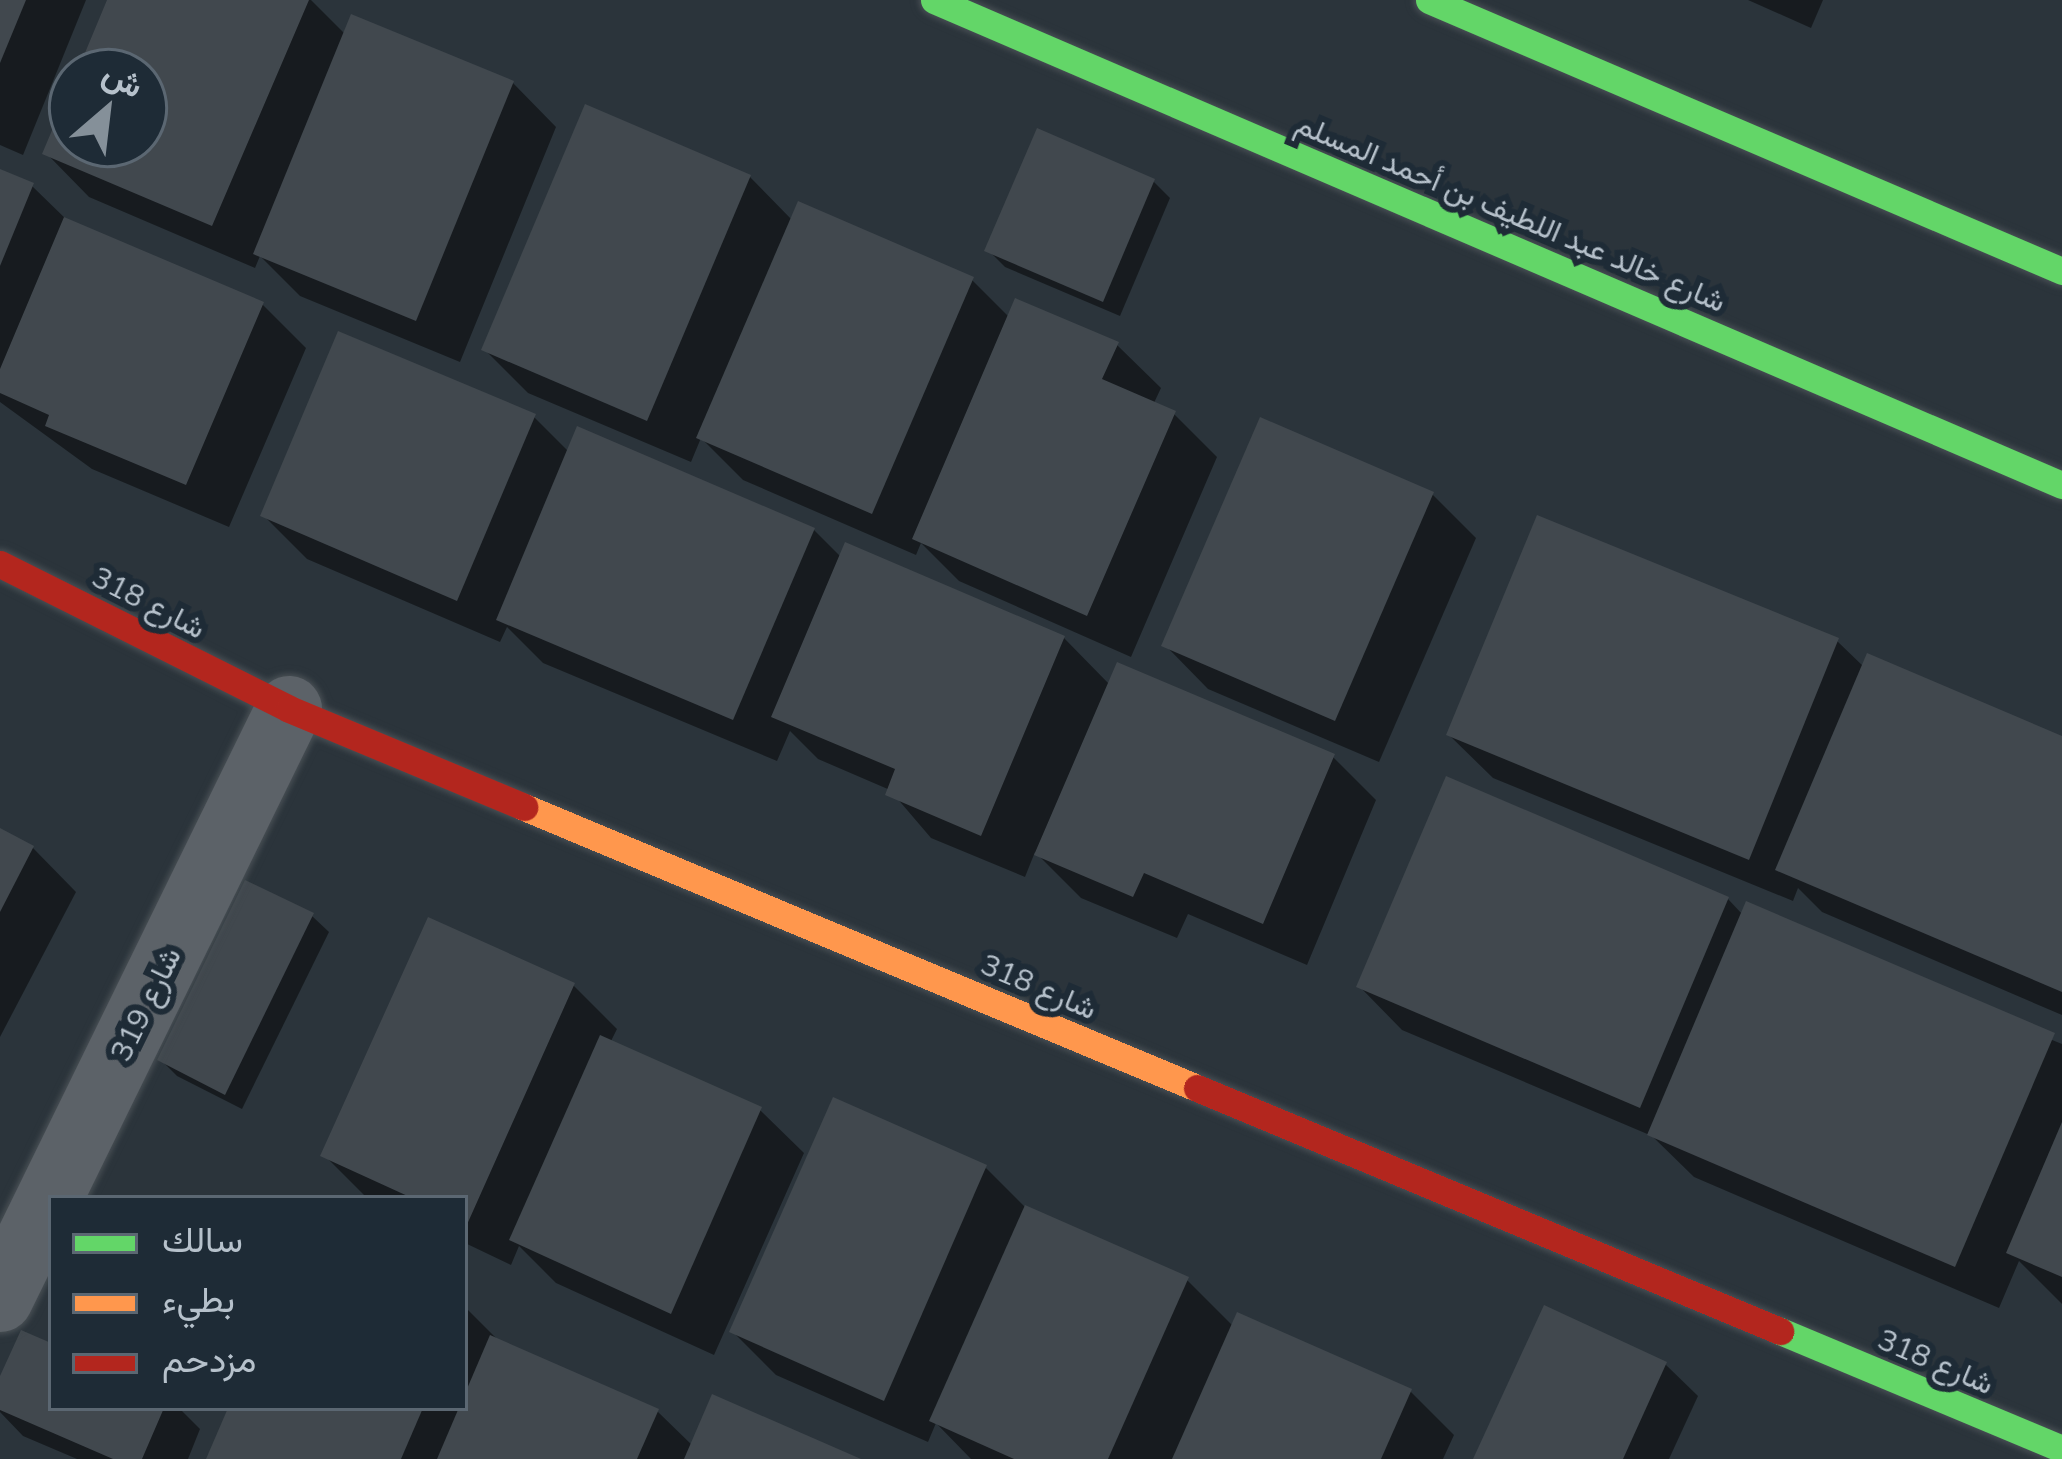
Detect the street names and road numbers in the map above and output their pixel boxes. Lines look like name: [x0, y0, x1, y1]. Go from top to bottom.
street label: شارع خالد عبد اللطيف بن أحمد المسلم: [1291, 105, 1731, 319]
street label: شارع 318: [86, 558, 212, 646]
street label: شارع 319: [102, 941, 188, 1067]
street label: شارع 318: [976, 946, 1102, 1026]
street label: شارع 318: [1873, 1321, 1999, 1401]

